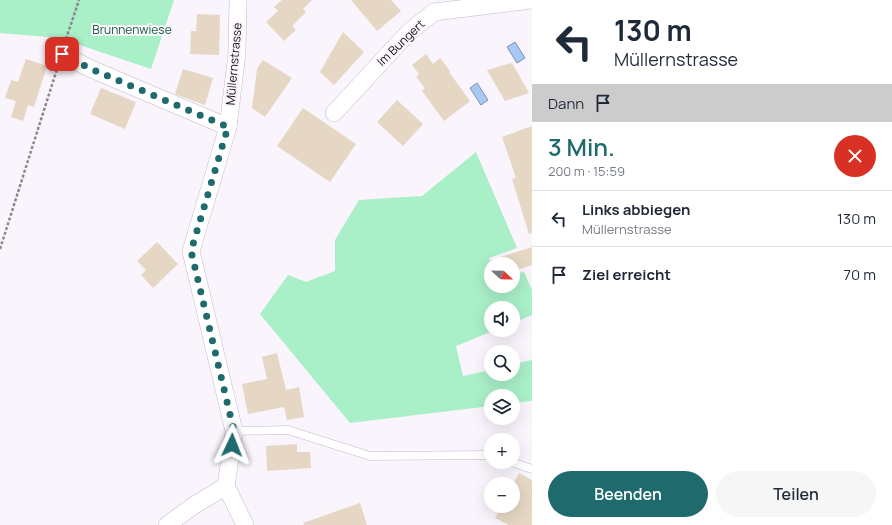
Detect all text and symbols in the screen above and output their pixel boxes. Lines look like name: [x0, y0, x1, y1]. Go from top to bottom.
text: 130 m: [614, 11, 692, 49]
street label: Im Bungert: [373, 15, 428, 70]
icon: left: [548, 16, 600, 68]
park label: Brunnenwiese: [92, 21, 172, 38]
street label: Müllernstrasse: [221, 22, 246, 106]
pin: [45, 37, 79, 71]
icon: arrive: [51, 43, 73, 65]
text: Müllernstrasse: [614, 47, 738, 71]
icon: arrive: [592, 92, 614, 114]
text: Dann: [548, 93, 584, 114]
text: 3 Min.: [548, 130, 615, 163]
button: close: [834, 135, 876, 177]
text: 200 m · 15:59: [548, 162, 625, 180]
text: Links abbiegen: [582, 199, 690, 220]
icon: left: [548, 208, 570, 230]
text: 130 m: [837, 208, 876, 229]
text: Müllernstrasse: [582, 220, 672, 238]
north arrow: [484, 257, 520, 293]
map controls: [484, 257, 520, 513]
icon: arrive: [548, 264, 570, 286]
text: Ziel erreicht: [582, 264, 671, 285]
text: 70 m: [844, 264, 876, 285]
button: sound: [484, 301, 520, 337]
button: search: [484, 345, 520, 381]
button: layers: [484, 389, 520, 425]
position arrow: [211, 424, 253, 466]
button: +: [484, 433, 520, 469]
button: Beenden: [548, 471, 708, 517]
button: Teilen: [716, 471, 876, 517]
button: −: [484, 477, 520, 513]

